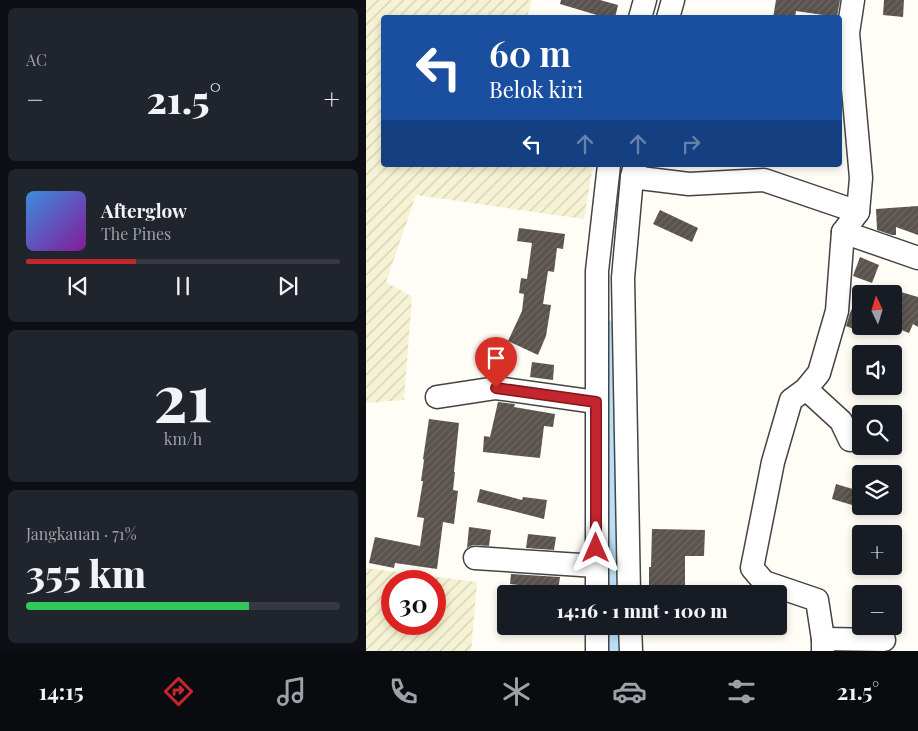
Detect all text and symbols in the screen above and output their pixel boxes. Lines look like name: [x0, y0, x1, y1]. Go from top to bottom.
text: 60 m: [489, 29, 571, 76]
icon: left: [406, 35, 471, 100]
text: AC: [26, 49, 47, 70]
text: 21.5°: [147, 73, 221, 124]
text: Belok kiri: [489, 74, 583, 104]
text: −: [26, 80, 44, 117]
text: +: [324, 80, 340, 117]
icon: left: [518, 130, 546, 158]
icon: ahead: [571, 130, 599, 158]
icon: ahead: [624, 130, 652, 158]
icon: right: [677, 130, 705, 158]
text: Afterglow: [101, 197, 187, 223]
text: The Pines: [101, 223, 171, 244]
icon: previous: [64, 272, 92, 300]
icon: pause: [169, 272, 197, 300]
icon: next: [274, 272, 302, 300]
north arrow: [852, 285, 902, 335]
map controls: [852, 285, 902, 635]
pin: [475, 337, 517, 388]
icon: arrive: [482, 344, 510, 372]
button: sound: [852, 345, 902, 395]
text: 21: [154, 352, 212, 438]
button: search: [852, 405, 902, 455]
text: km/h: [164, 428, 202, 449]
button: layers: [852, 465, 902, 515]
position arrow: [569, 521, 621, 573]
text: Jangkauan · 71%: [26, 523, 137, 544]
button: +: [852, 525, 902, 575]
text: 355 km: [26, 547, 146, 598]
speed limit sign: 30: [381, 570, 446, 635]
button: −: [852, 585, 902, 635]
text: 14:16 · 1 mnt · 100 m: [556, 597, 728, 623]
icon: directions: [161, 674, 196, 709]
icon: music: [274, 674, 309, 709]
icon: phone: [386, 674, 421, 709]
icon: climate: [499, 674, 534, 709]
icon: car: [612, 674, 647, 709]
icon: filters: [724, 674, 759, 709]
text: 14:15: [39, 676, 84, 706]
text: 21.5°: [837, 676, 879, 706]

